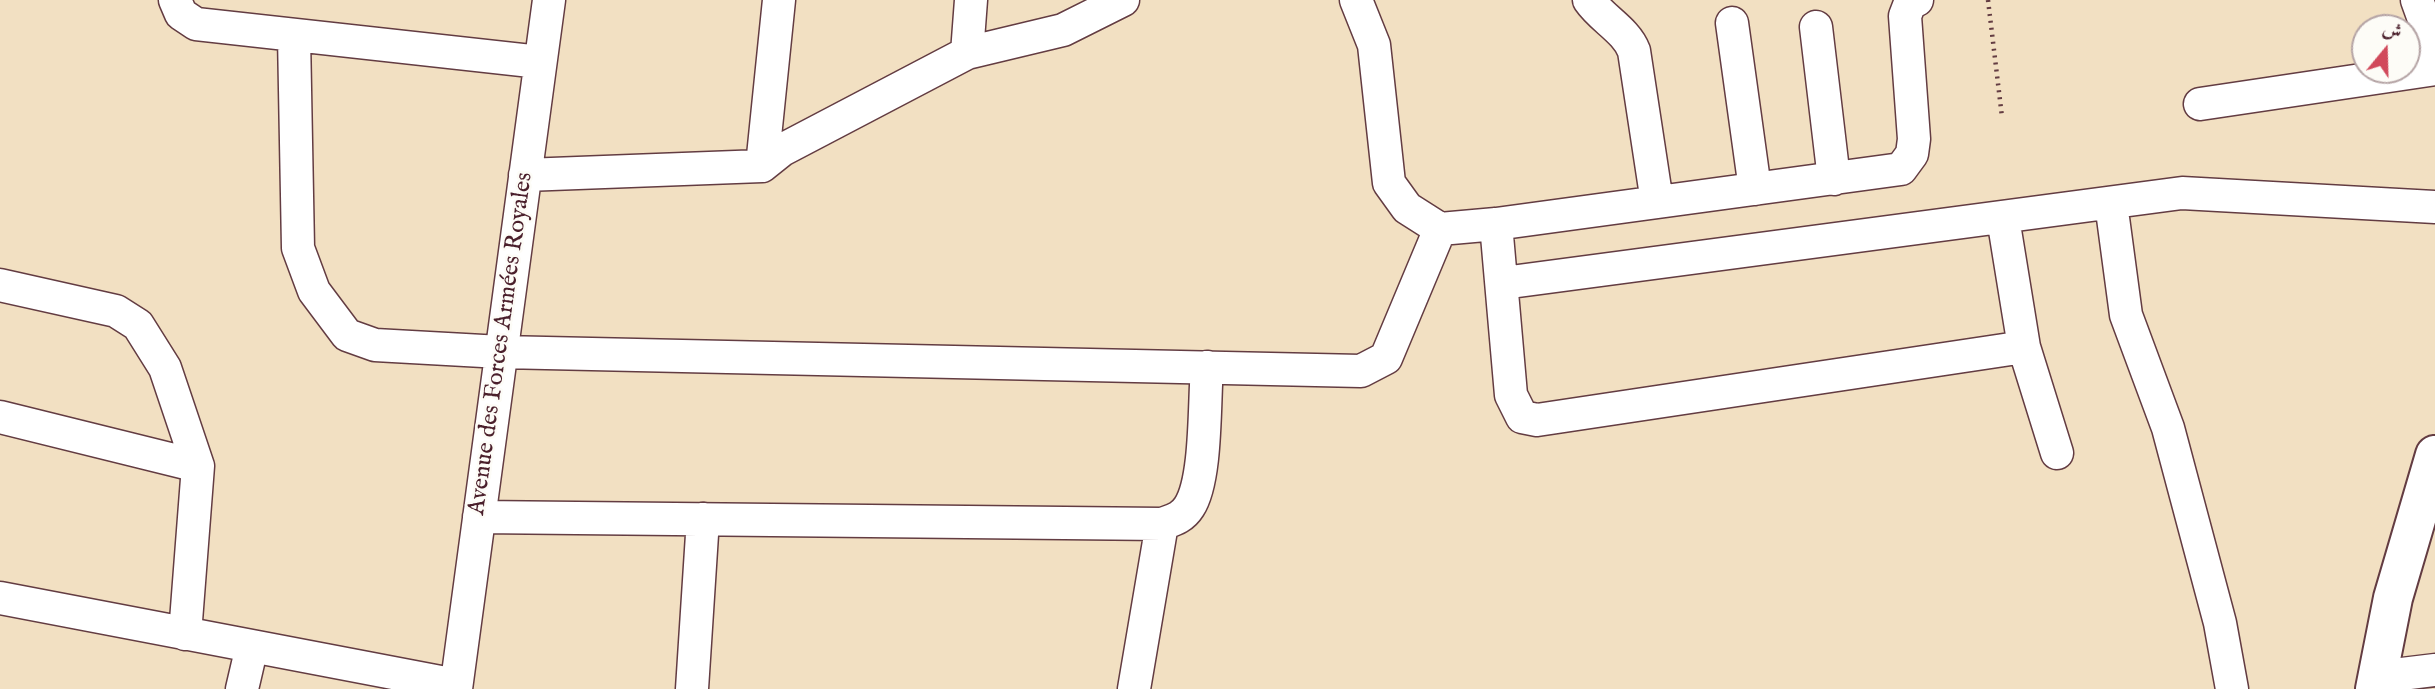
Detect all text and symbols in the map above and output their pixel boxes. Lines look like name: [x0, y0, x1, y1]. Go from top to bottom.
north arrow: [2351, 14, 2421, 84]
text: ش: [2379, 17, 2405, 45]
street label: Avenue des Forces Armées Royales: [464, 171, 540, 517]

